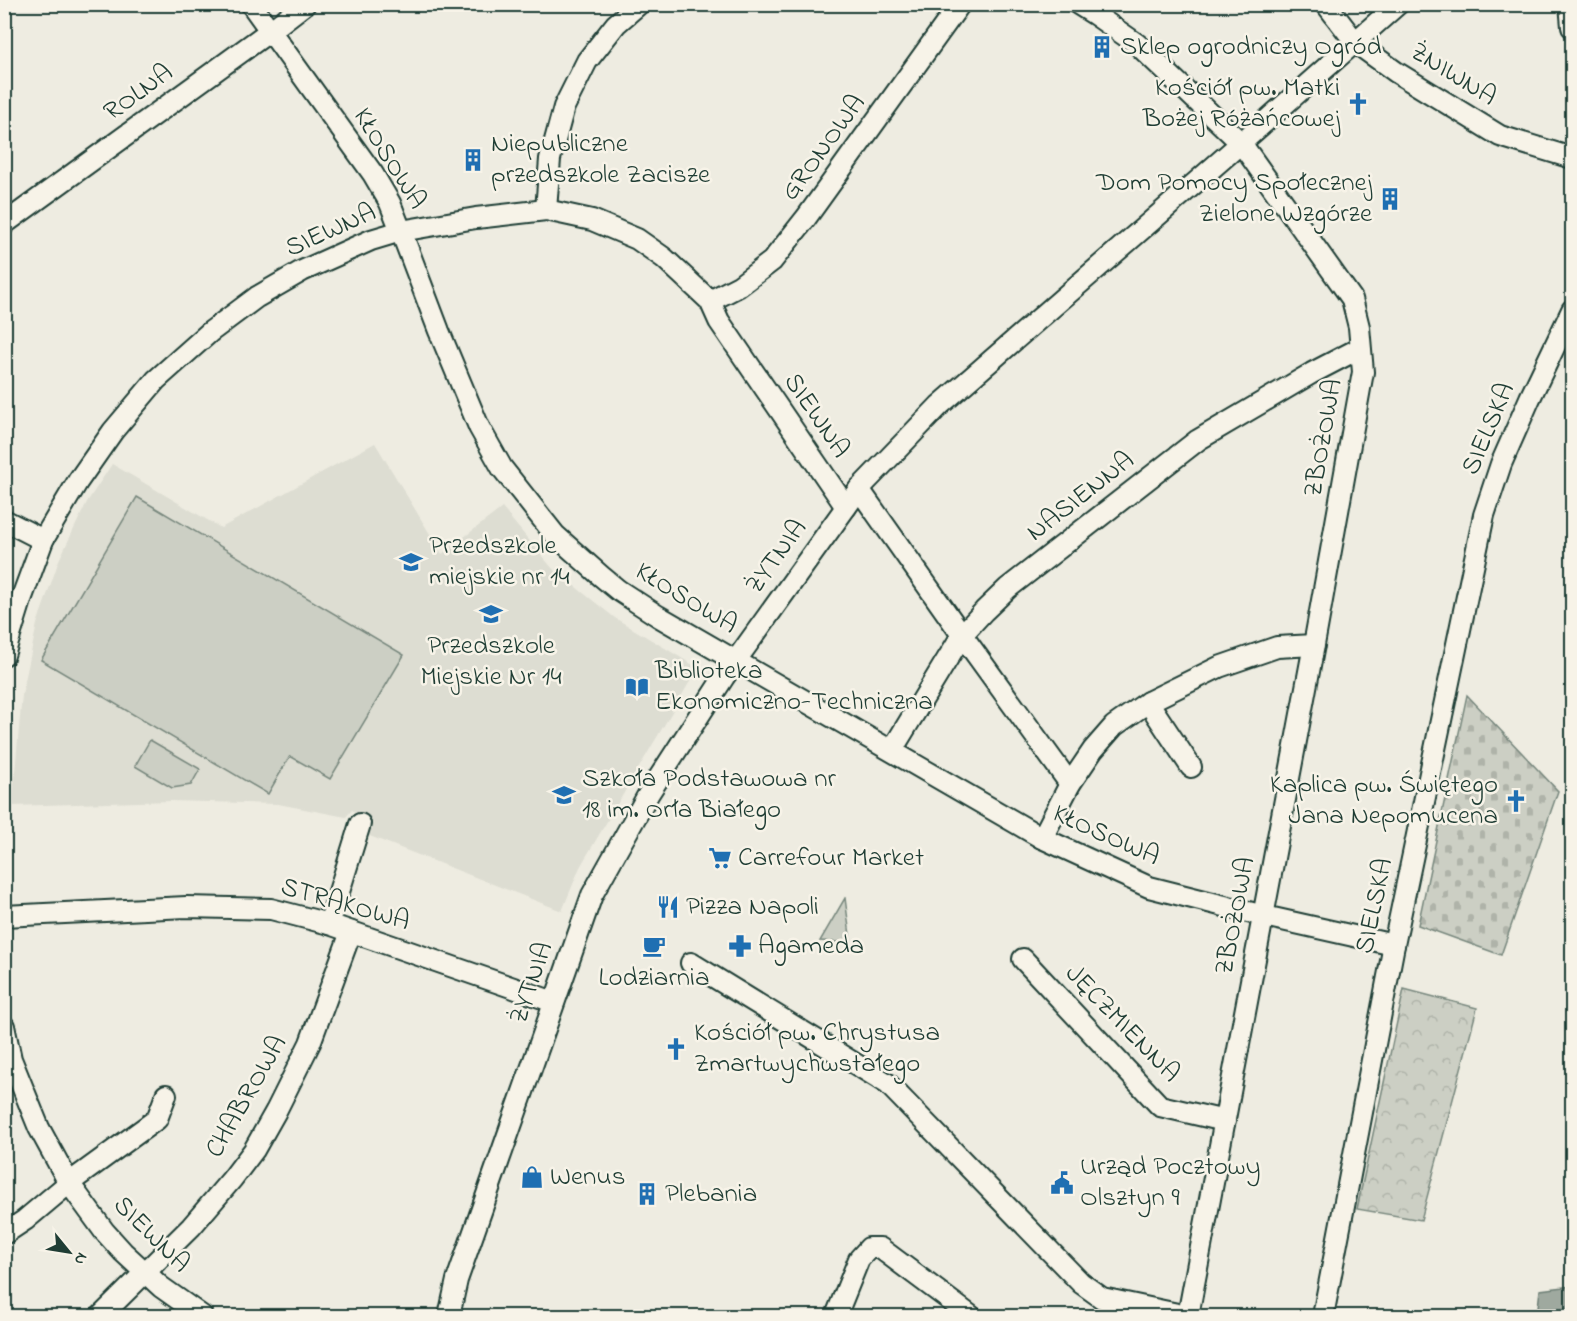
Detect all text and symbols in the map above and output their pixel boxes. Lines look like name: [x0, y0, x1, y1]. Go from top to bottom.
place label: Sklep ogrodniczy Ogród: [1120, 28, 1382, 67]
street label: ŻNIWNA: [1402, 33, 1504, 117]
building icon: Sklep ogrodniczy Ogród: [1089, 34, 1115, 60]
street label: ROLNA: [96, 54, 182, 132]
place label: Kościół pw. Matki Bożej Różańcowej: [1142, 69, 1341, 139]
street label: GRONOWA: [772, 87, 876, 209]
church icon: Kościół pw. Matki Bożej Różańcowej: [1345, 91, 1371, 117]
street label: KŁOSOWA: [342, 101, 436, 217]
place label: Niepubliczne przedszkole Zacisze: [491, 125, 711, 195]
building icon: Niepubliczne przedszkole Zacisze: [460, 147, 486, 173]
place label: Dom Pomocy Społecznej Zielone Wzgórze: [1095, 164, 1373, 234]
building icon: Dom Pomocy Społecznej Zielone Wzgórze: [1377, 186, 1403, 212]
street label: SIEWNA: [279, 194, 383, 268]
street label: SIEWNA: [773, 365, 859, 467]
street label: ZBOŻOWA: [1294, 376, 1354, 500]
street label: SIELSKA: [1452, 377, 1526, 481]
street label: NASIENNA: [1019, 442, 1143, 552]
street label: ŻYTNIA: [736, 511, 818, 603]
place label: Przedszkole miejskie nr 14: [429, 527, 570, 597]
school or university icon: Przedszkole miejskie nr 14: [398, 549, 424, 575]
street label: KŁOSOWA: [627, 553, 745, 645]
school or university icon: Przedszkole Miejskie Nr 14: [478, 601, 504, 627]
place label: Przedszkole Miejskie Nr 14: [420, 627, 562, 697]
place label: Biblioteka Ekonomiczno-Techniczna: [654, 652, 933, 722]
library icon: Biblioteka Ekonomiczno-Techniczna: [624, 674, 650, 700]
place label: Szkoła Podstawowa nr 18 im. Orła Białego: [582, 760, 837, 830]
place label: Kaplica pw. Świętego Jana Nepomucena: [1270, 766, 1498, 836]
school or university icon: Szkoła Podstawowa nr 18 im. Orła Białego: [551, 782, 577, 808]
church icon: Kaplica pw. Świętego Jana Nepomucena: [1503, 788, 1529, 814]
street label: KŁOSOWA: [1046, 795, 1166, 877]
place label: Carrefour Market: [738, 839, 924, 878]
supermarket icon: Carrefour Market: [707, 845, 733, 871]
street label: ZBOŻOWA: [1205, 854, 1267, 978]
street label: SIELSKA: [1346, 854, 1404, 958]
street label: STRĄKOWA: [276, 868, 414, 942]
place label: Pizza Napoli: [686, 888, 819, 927]
restaurant icon: Pizza Napoli: [655, 894, 681, 920]
place label: Agameda: [758, 927, 864, 966]
cafe icon: Lodziarnia: [641, 933, 667, 959]
pharmacy icon: Agameda: [727, 933, 753, 959]
street label: ŻYTNIA: [500, 937, 564, 1029]
street label: JĘCZMIENNA: [1055, 956, 1189, 1092]
place label: Lodziarnia: [598, 959, 710, 998]
place label: Kościół pw. Chrystusa Zmartwychwstałego: [694, 1014, 940, 1084]
street label: CHABROWA: [196, 1028, 298, 1166]
church icon: Kościół pw. Chrystusa Zmartwychwstałego: [663, 1036, 689, 1062]
place label: Urząd Pocztowy Olsztyn 9: [1080, 1148, 1260, 1218]
place label: Wenus: [550, 1158, 625, 1197]
shop icon: Wenus: [519, 1164, 545, 1190]
public building icon: Urząd Pocztowy Olsztyn 9: [1049, 1170, 1075, 1196]
place label: Plebania: [665, 1175, 757, 1214]
building icon: Plebania: [634, 1181, 660, 1207]
street label: SIEWNA: [103, 1187, 199, 1283]
north arrow: [39, 1222, 99, 1282]
text: N: [67, 1248, 93, 1269]

